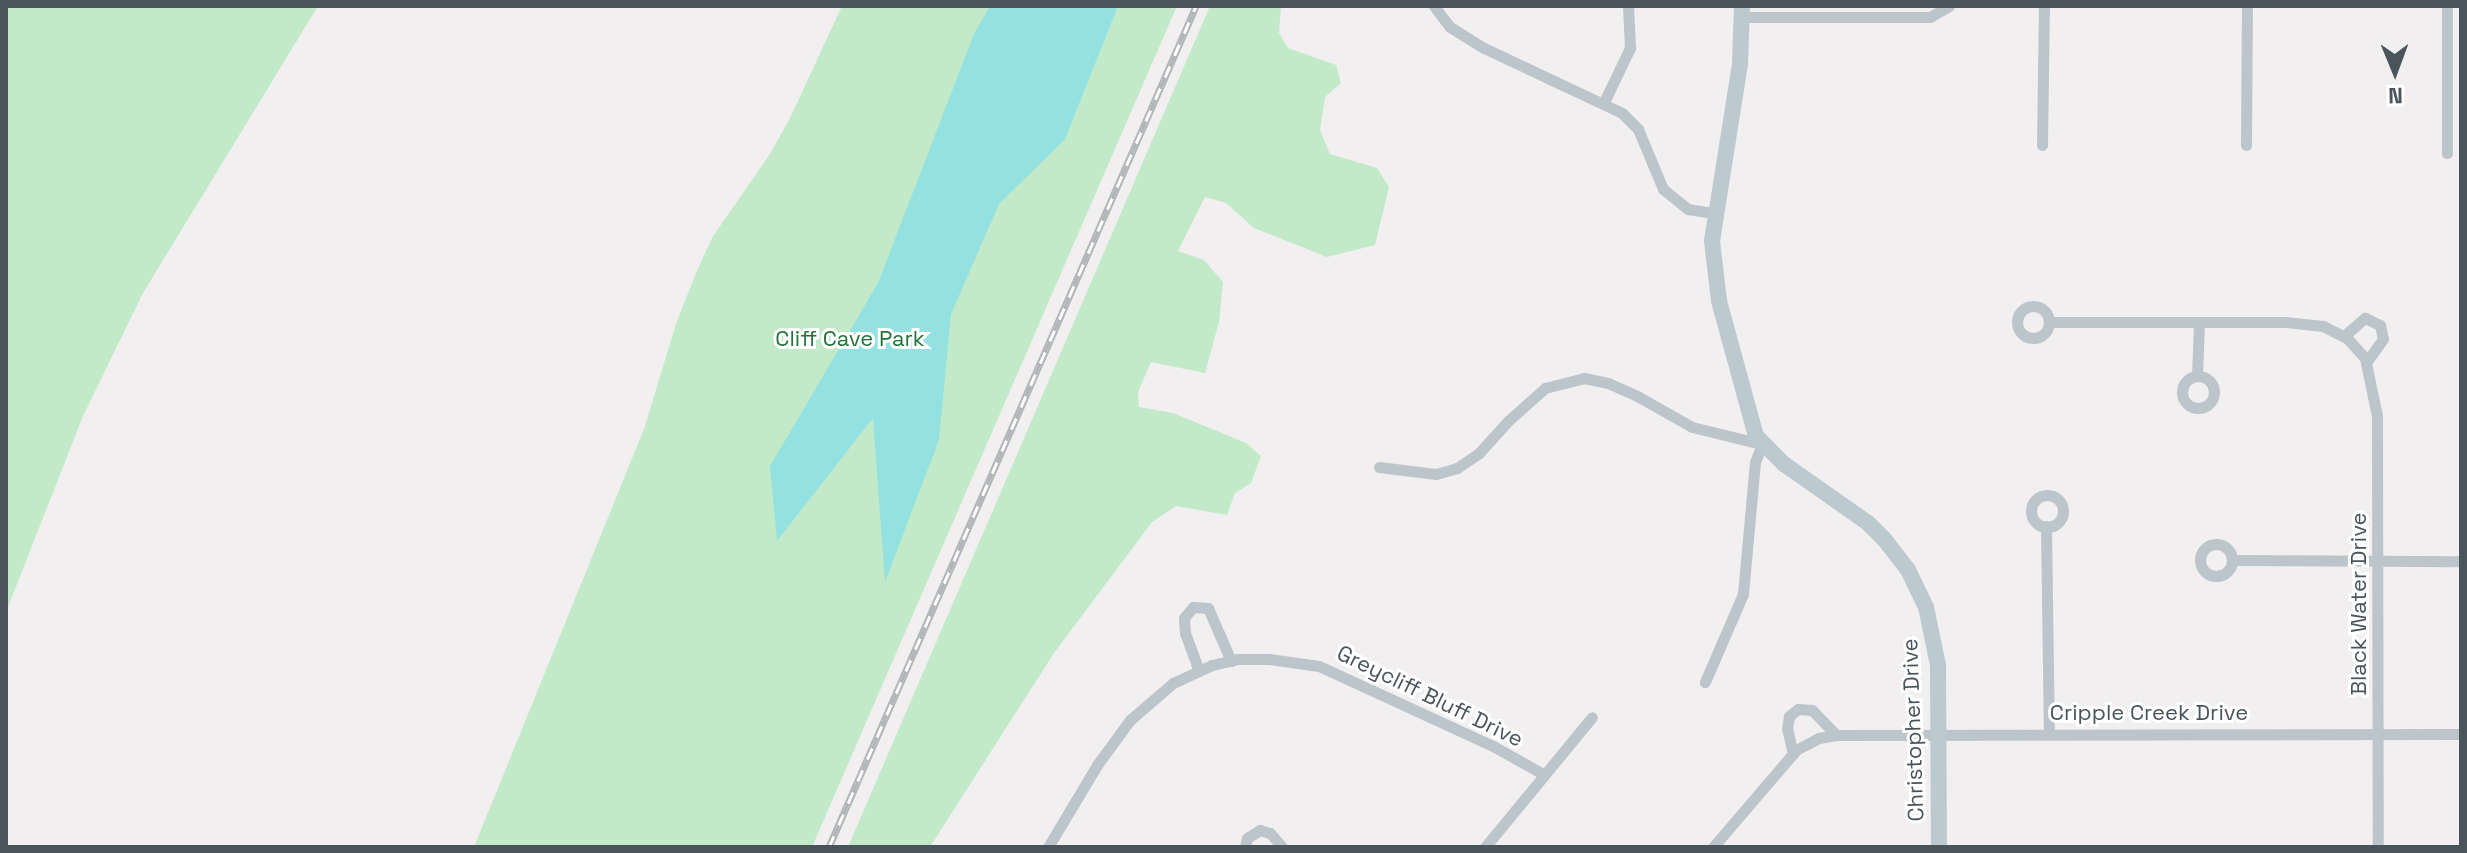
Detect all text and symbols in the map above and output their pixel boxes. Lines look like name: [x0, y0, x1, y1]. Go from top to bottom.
north arrow: [2355, 32, 2435, 112]
text: N: [2388, 82, 2403, 110]
park label: Cliff Cave Park: [775, 326, 925, 352]
street label: Black Water Drive: [2346, 512, 2372, 696]
street label: Christopher Drive: [1897, 638, 1929, 822]
street label: Greycliff Bluff Drive: [1333, 639, 1527, 753]
street label: Cripple Creek Drive: [2050, 700, 2248, 726]

